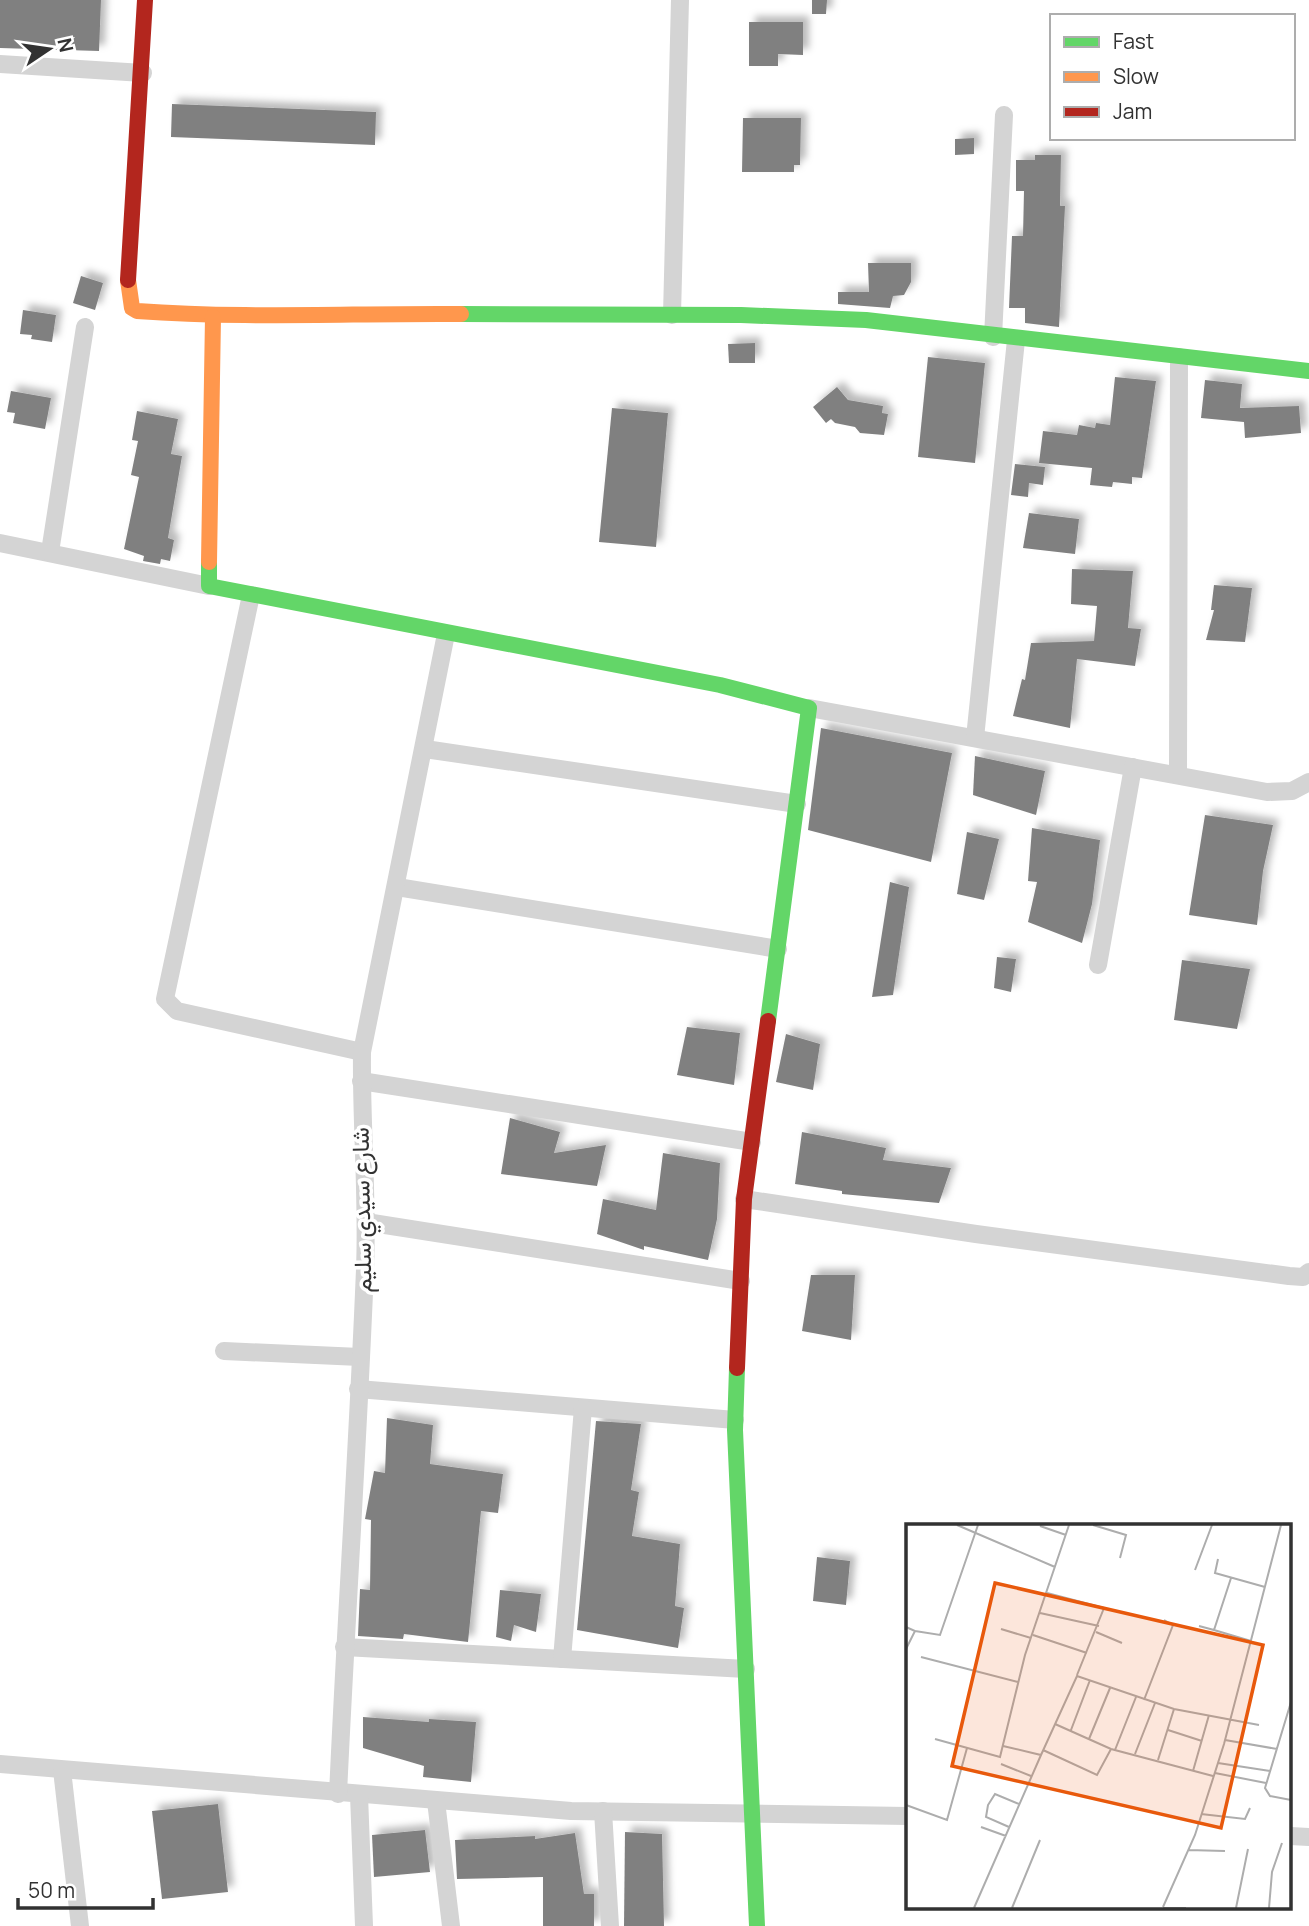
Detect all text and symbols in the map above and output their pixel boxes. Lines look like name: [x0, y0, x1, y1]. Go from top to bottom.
north arrow: [14, 14, 84, 84]
legend: [1050, 14, 1295, 140]
text: Fast: [1113, 27, 1154, 55]
text: N: [51, 36, 80, 55]
text: Slow: [1113, 62, 1159, 90]
text: Jam: [1113, 97, 1152, 125]
street label: شارع سيدي سليم: [343, 1127, 382, 1293]
inset map: [906, 1524, 1292, 1909]
scale bar: [18, 1867, 152, 1911]
text: 50 m: [28, 1876, 75, 1904]

